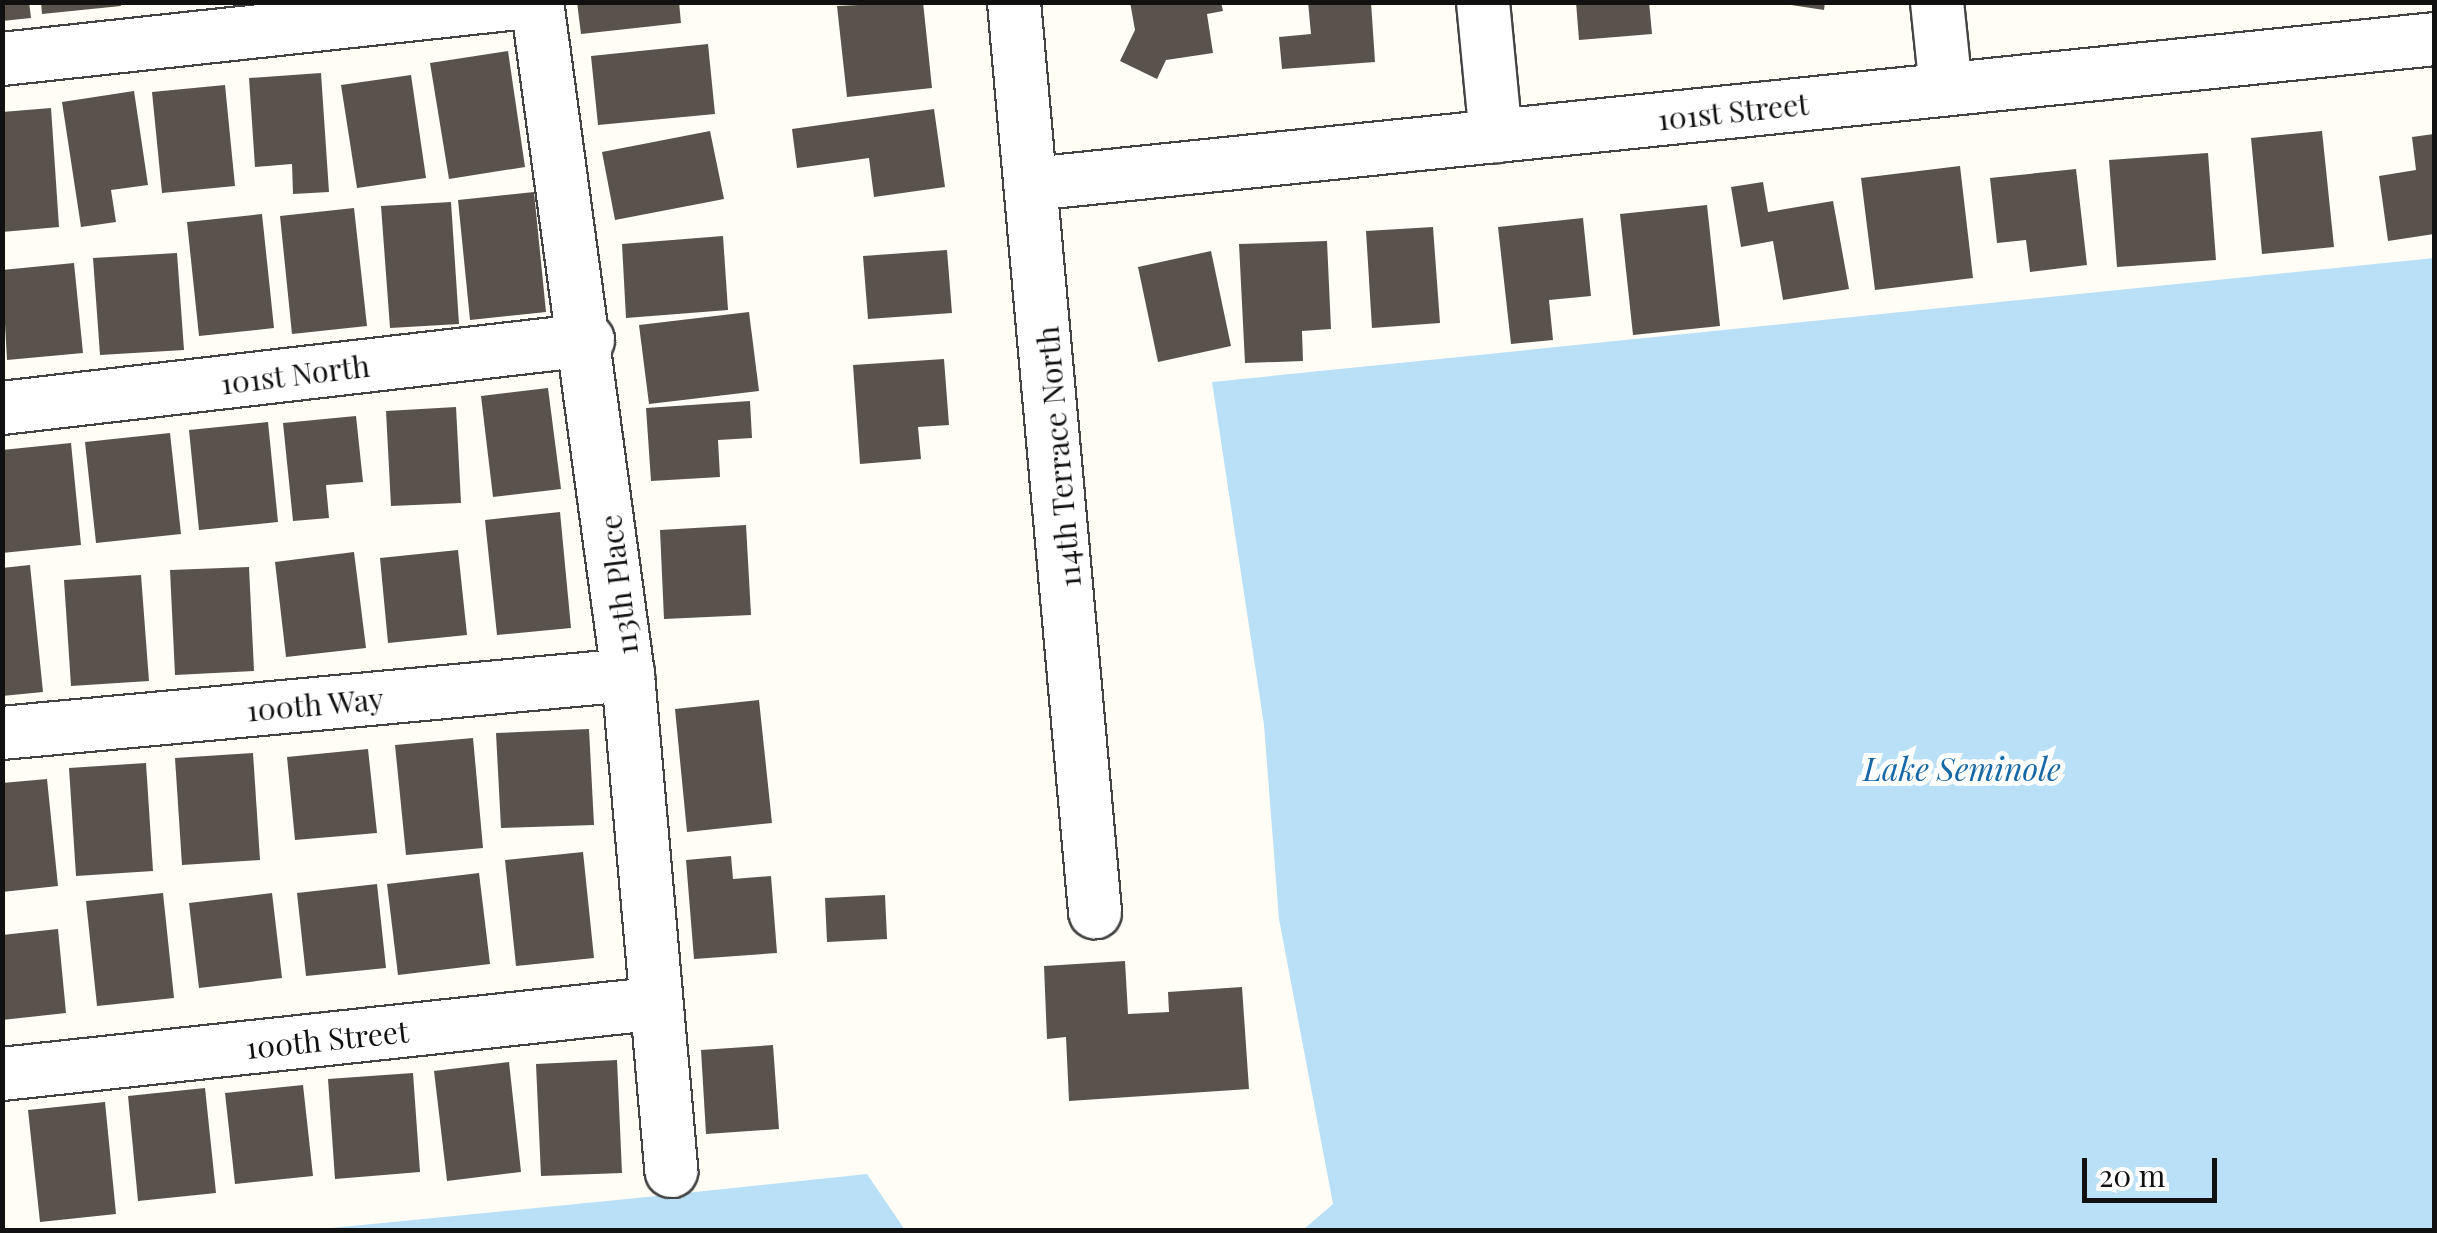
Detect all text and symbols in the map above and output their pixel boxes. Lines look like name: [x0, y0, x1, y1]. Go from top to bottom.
street label: 101st Street: [1655, 85, 1811, 137]
street label: 114th Terrace North: [1029, 325, 1087, 589]
street label: 101st North: [218, 347, 372, 401]
street label: 113th Place: [592, 513, 644, 657]
street label: 100th Way: [245, 680, 385, 728]
water label: Lake Seminole: [1863, 749, 2061, 787]
street label: 100th Street: [244, 1013, 410, 1065]
scale bar: [2087, 1138, 2222, 1200]
text: 20 m: [2099, 1155, 2165, 1195]

